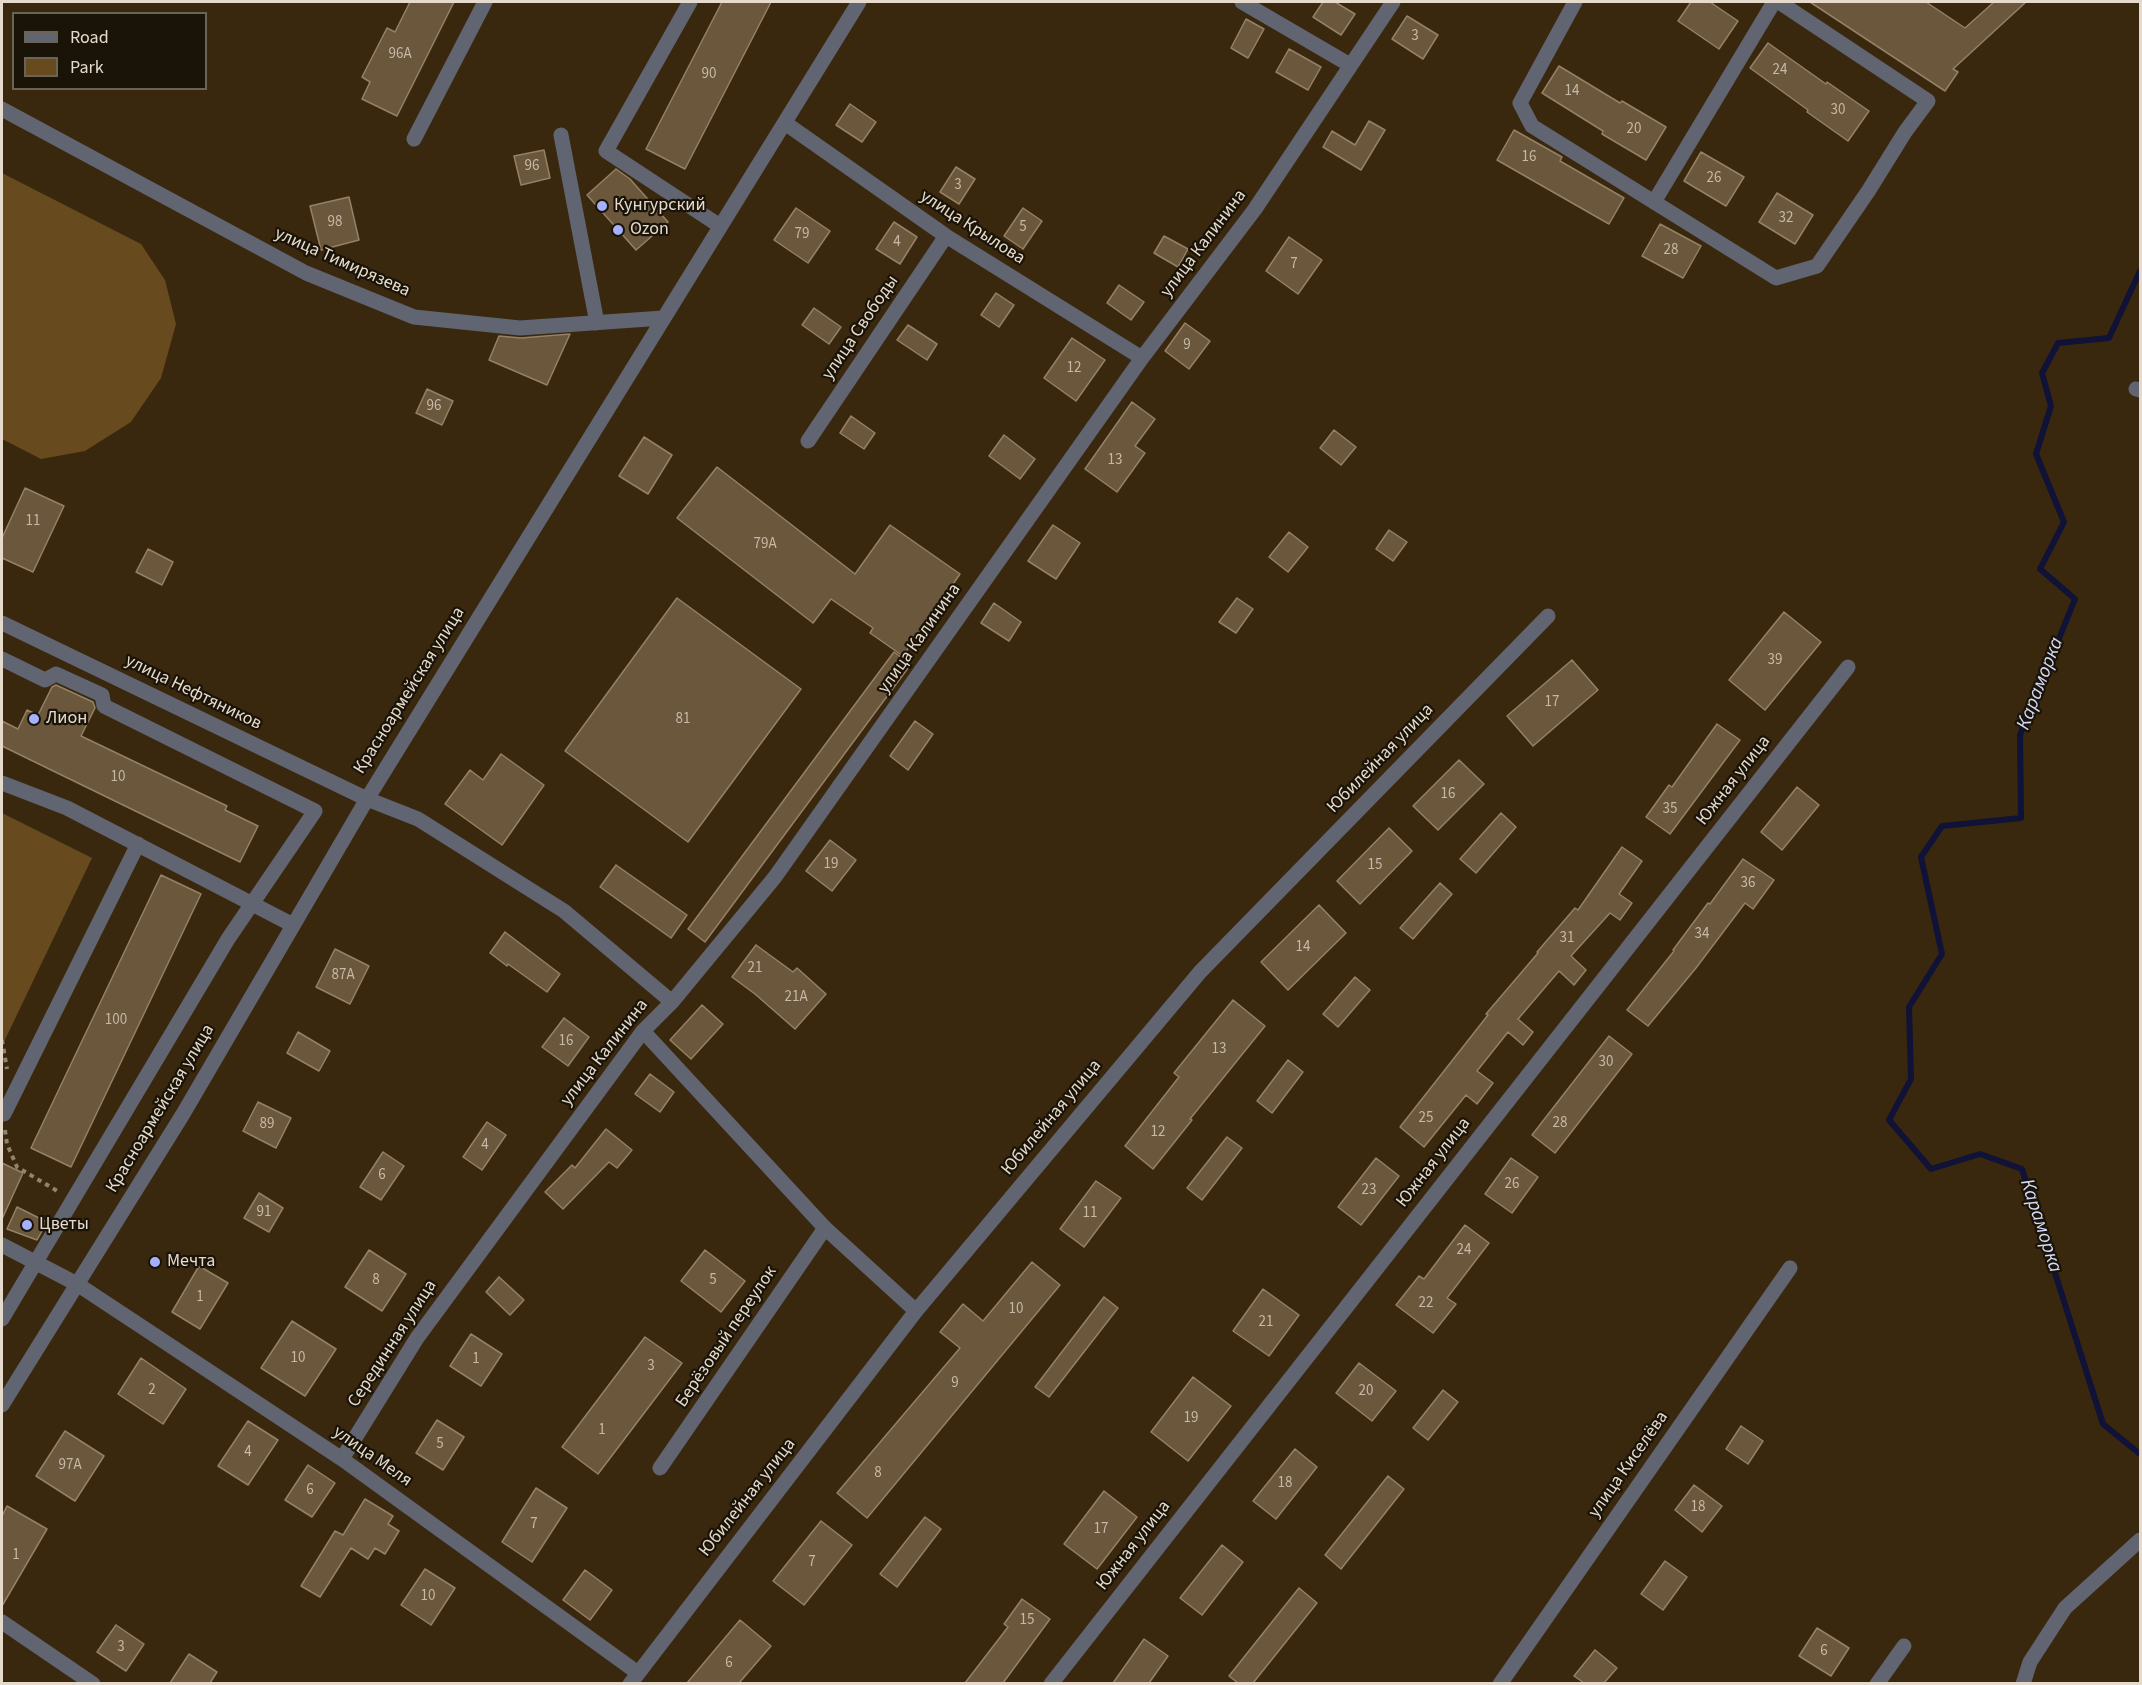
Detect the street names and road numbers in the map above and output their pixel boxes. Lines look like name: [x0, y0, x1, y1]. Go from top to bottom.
street label: улица Крылова: [915, 186, 1029, 270]
street label: улица Калинина: [1156, 186, 1252, 302]
street label: улица Тимирязева: [271, 223, 413, 303]
street label: улица Свободы: [818, 272, 904, 384]
street label: улица Калинина: [874, 580, 966, 698]
street label: Красноармейская улица: [350, 604, 470, 778]
street label: улица Нефтяников: [121, 651, 265, 735]
street label: Юбилейная улица: [1323, 700, 1439, 818]
street label: Южная улица: [1692, 732, 1776, 830]
street label: улица Калинина: [557, 995, 653, 1111]
street label: Красноармейская улица: [102, 1021, 220, 1197]
street label: Юбилейная улица: [997, 1056, 1107, 1180]
street label: Южная улица: [1392, 1114, 1476, 1212]
street label: Берёзовый переулок: [672, 1262, 782, 1412]
street label: Серединная улица: [344, 1276, 442, 1412]
street label: улица Киселёва: [1584, 1408, 1674, 1522]
street label: улица Меля: [328, 1422, 416, 1492]
street label: Юбилейная улица: [695, 1435, 801, 1561]
street label: Южная улица: [1092, 1497, 1176, 1595]

